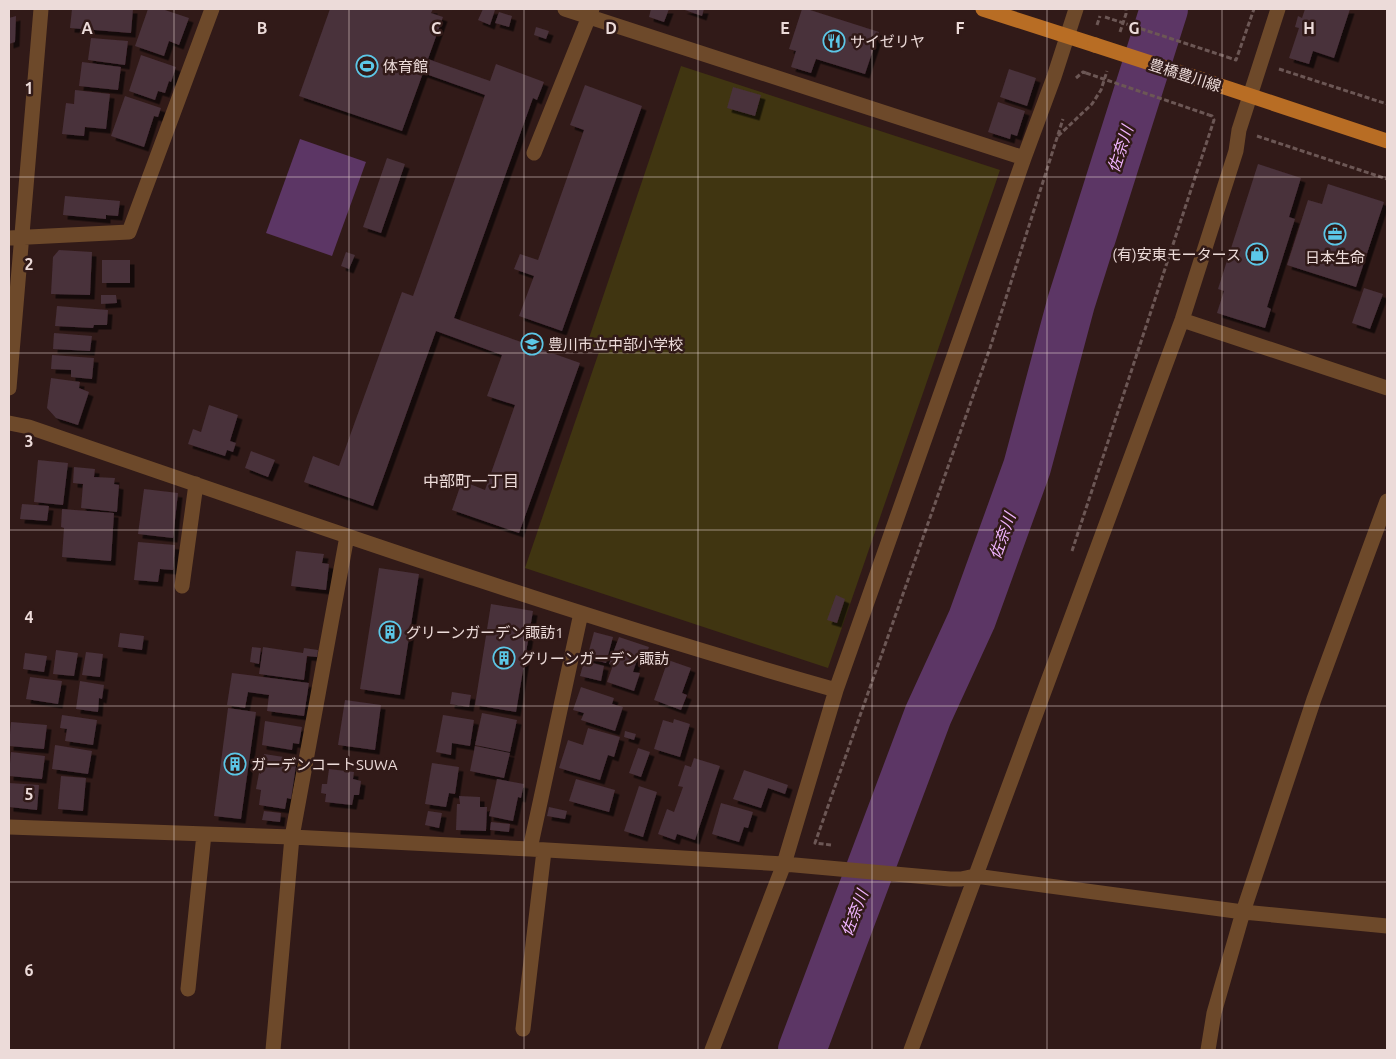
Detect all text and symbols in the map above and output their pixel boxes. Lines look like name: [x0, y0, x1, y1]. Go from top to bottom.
text: A: [81, 19, 93, 37]
text: B: [257, 19, 267, 37]
text: C: [431, 19, 441, 37]
text: D: [605, 19, 617, 37]
text: E: [780, 19, 790, 37]
text: F: [956, 19, 965, 37]
text: G: [1128, 19, 1140, 37]
text: H: [1303, 19, 1315, 37]
restaurant icon: サイゼリヤ: [822, 29, 846, 53]
place label: サイゼリヤ: [850, 33, 925, 50]
sports icon: 体育館: [355, 54, 379, 78]
street label: 豊橋豊川線: [1147, 55, 1223, 95]
place label: 体育館: [383, 58, 428, 75]
text: 1: [24, 79, 34, 97]
water label: 佐奈川: [1104, 121, 1137, 175]
office icon: 日本生命: [1323, 222, 1347, 246]
shop icon: (有)安東モータース: [1245, 242, 1269, 266]
place label: (有)安東モータース: [1112, 246, 1241, 263]
place label: 日本生命: [1305, 249, 1365, 266]
text: 2: [24, 255, 34, 273]
school or university icon: 豊川市立中部小学校: [520, 332, 544, 356]
place label: 豊川市立中部小学校: [548, 336, 683, 353]
text: 3: [24, 432, 34, 450]
district label: 中部町一丁目: [423, 472, 519, 490]
water label: 佐奈川: [985, 508, 1019, 562]
text: 4: [24, 608, 34, 626]
building icon: グリーンガーデン諏訪1: [378, 620, 402, 644]
place label: グリーンガーデン諏訪1: [406, 624, 564, 641]
building icon: グリーンガーデン諏訪: [492, 646, 516, 670]
place label: グリーンガーデン諏訪: [520, 650, 669, 667]
building icon: ガーデンコートSUWA: [223, 752, 247, 776]
place label: ガーデンコートSUWA: [251, 756, 398, 773]
text: 5: [24, 785, 34, 803]
water label: 佐奈川: [837, 886, 872, 939]
text: 6: [24, 961, 34, 979]

